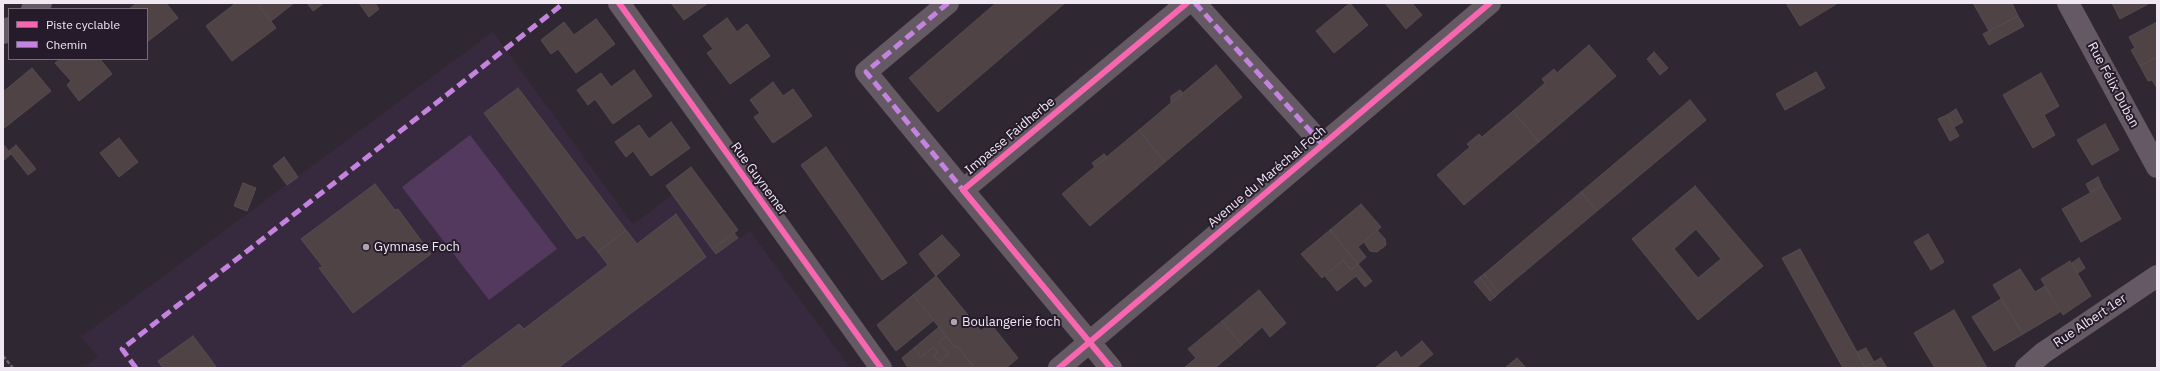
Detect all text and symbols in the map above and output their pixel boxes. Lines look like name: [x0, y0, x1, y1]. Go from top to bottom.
legend: [8, 8, 148, 60]
text: Piste cyclable: [46, 17, 120, 32]
text: Chemin: [46, 37, 87, 52]
street label: Rue Félix Duban: [2084, 40, 2142, 130]
street label: Impasse Faidherbe: [962, 94, 1058, 178]
street label: Avenue du Maréchal Foch: [1205, 123, 1329, 231]
street label: Rue Guynemer: [727, 139, 791, 219]
place label: Gymnase Foch: [374, 239, 460, 255]
marker: Gymnase Foch: [361, 242, 371, 252]
street label: Rue Albert 1er: [2051, 291, 2129, 351]
place label: Boulangerie foch: [962, 314, 1061, 330]
marker: Boulangerie foch: [949, 317, 959, 327]

